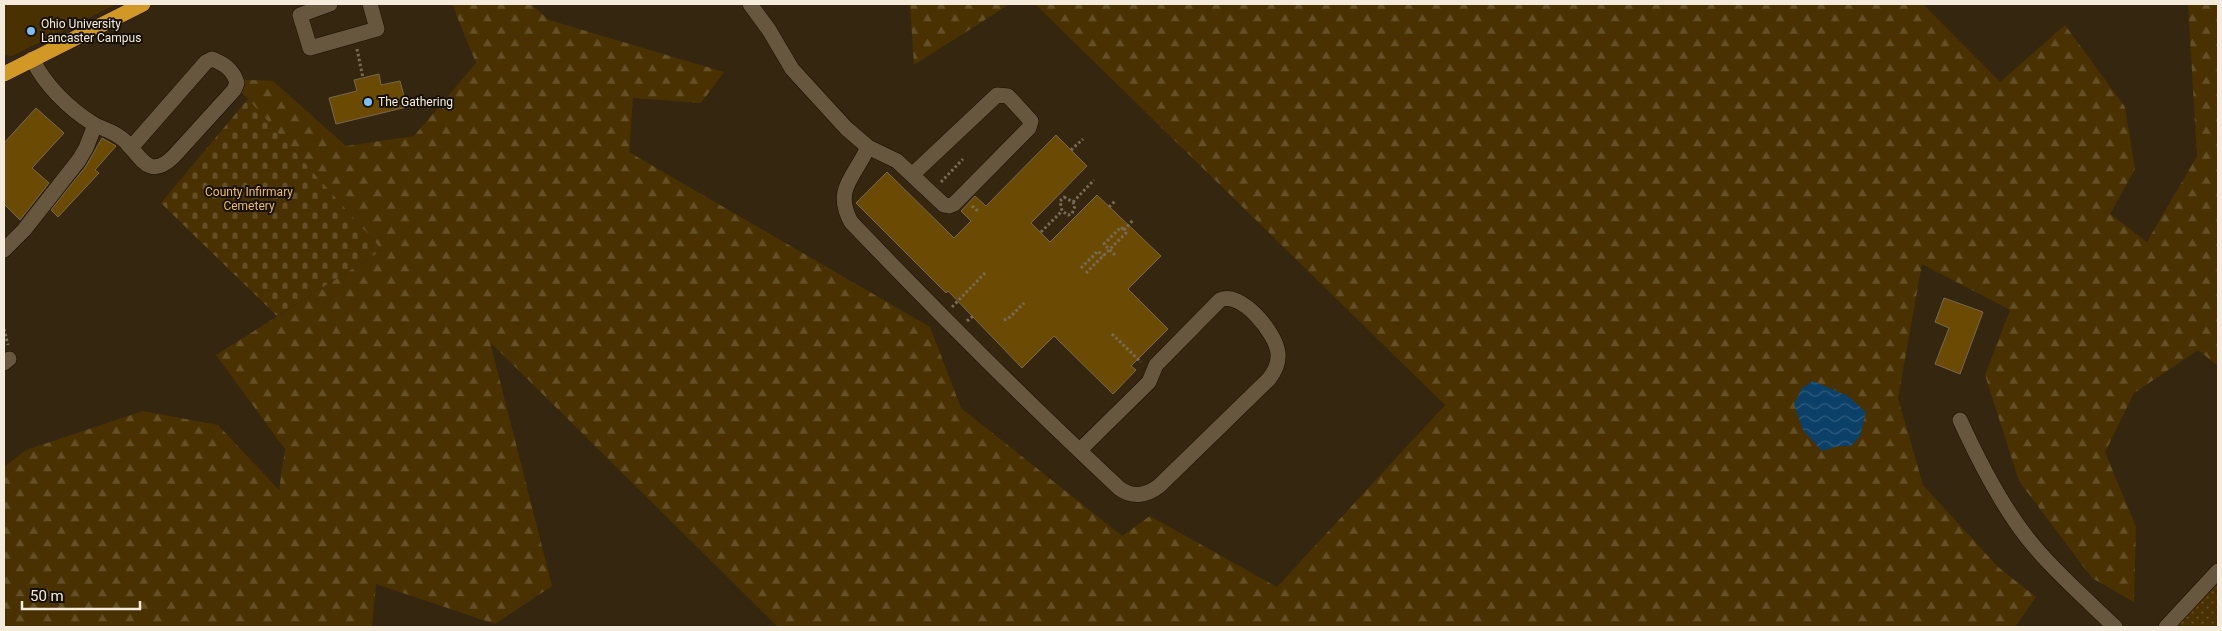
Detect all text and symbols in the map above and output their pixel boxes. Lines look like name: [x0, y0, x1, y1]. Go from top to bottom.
place label: Ohio University Lancaster Campus: [41, 17, 141, 45]
marker: Ohio University Lancaster Campus: [25, 25, 37, 37]
place label: The Gathering: [378, 95, 453, 109]
marker: The Gathering: [362, 96, 374, 108]
park label: County Infirmary Cemetery: [205, 185, 293, 213]
scale bar: [22, 578, 140, 610]
text: 50 m: [30, 587, 64, 605]

